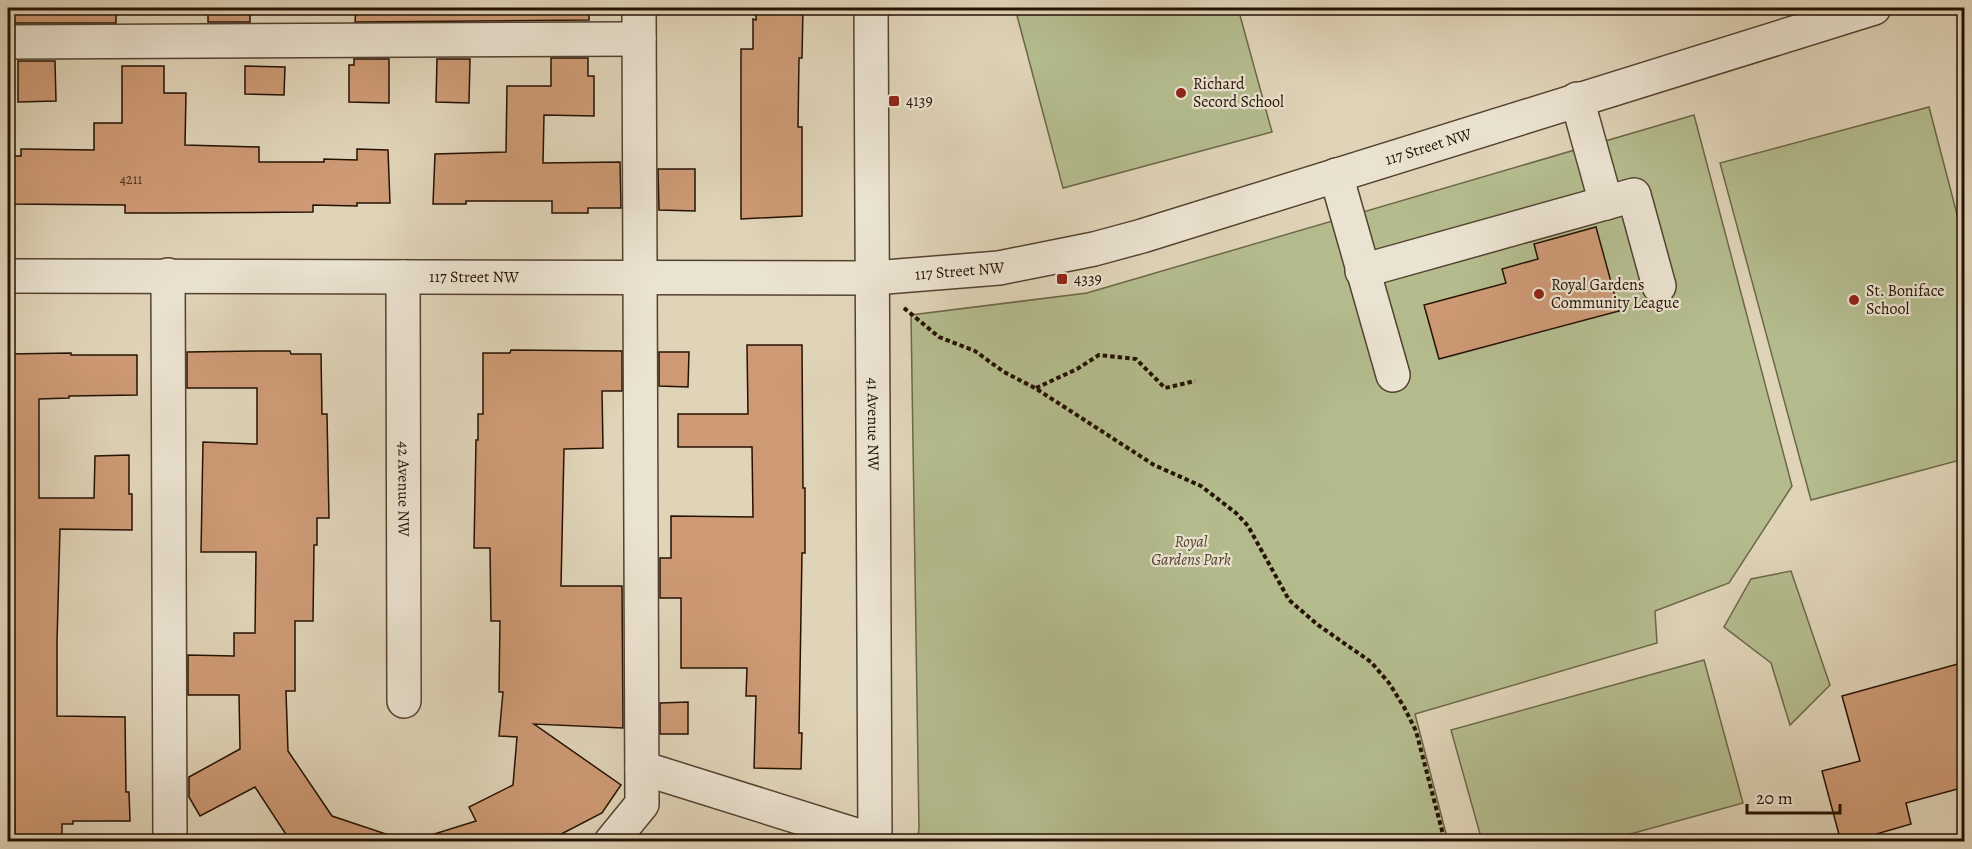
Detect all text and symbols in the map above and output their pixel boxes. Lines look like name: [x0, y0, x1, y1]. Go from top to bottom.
place label: Richard Secord School: [1193, 73, 1284, 113]
marker: Richard Secord School: [1174, 86, 1188, 100]
place label: 4139: [906, 90, 933, 112]
marker: 4139: [887, 94, 901, 108]
street label: 117 Street NW: [1382, 123, 1475, 171]
house number: 4211: [120, 170, 142, 189]
street label: 117 Street NW: [914, 257, 1005, 286]
street label: 117 Street NW: [429, 266, 519, 288]
place label: 4339: [1074, 268, 1102, 290]
marker: 4339: [1055, 272, 1069, 286]
place label: Royal Gardens Community League: [1551, 274, 1679, 314]
place label: St. Boniface School: [1866, 280, 1944, 320]
marker: Royal Gardens Community League: [1532, 287, 1546, 301]
marker: St. Boniface School: [1847, 293, 1861, 307]
street label: 41 Avenue NW: [862, 377, 884, 471]
street label: 42 Avenue NW: [392, 441, 415, 537]
park label: Royal Gardens Park: [1151, 531, 1231, 571]
scale bar: [1747, 777, 1840, 815]
text: 20 m: [1756, 786, 1793, 810]

